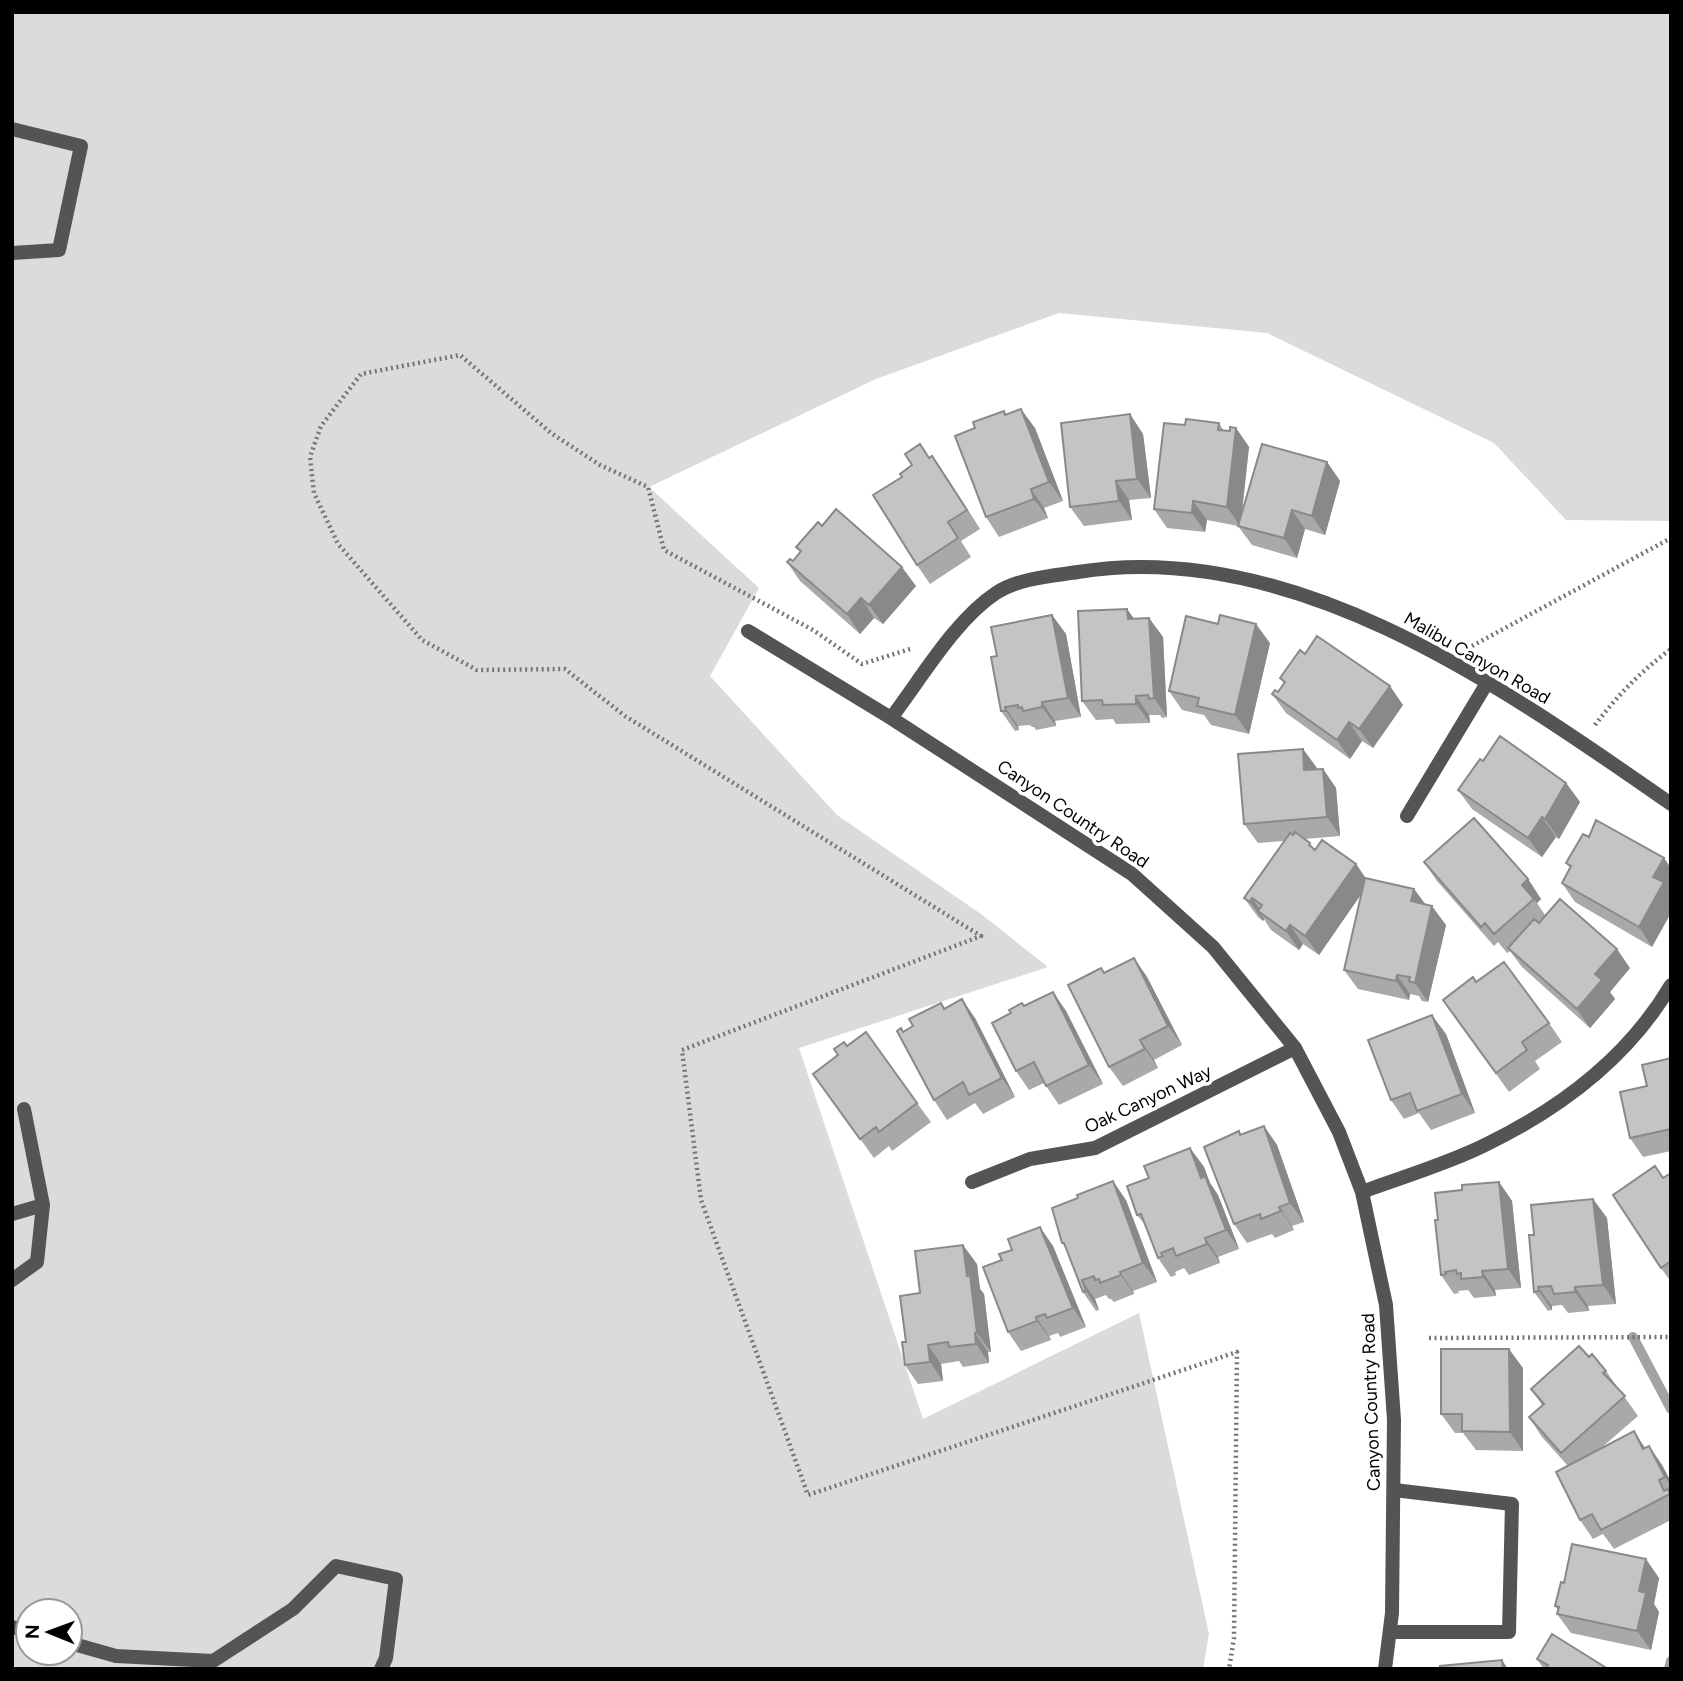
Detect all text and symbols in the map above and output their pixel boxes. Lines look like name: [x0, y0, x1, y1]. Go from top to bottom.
street label: Malibu Canyon Road: [1400, 607, 1554, 709]
street label: Canyon Country Road: [993, 755, 1153, 873]
street label: Oak Canyon Way: [1081, 1060, 1216, 1138]
street label: Canyon Country Road: [1357, 1313, 1385, 1491]
north arrow: [14, 1597, 84, 1667]
text: N: [21, 1624, 44, 1639]

